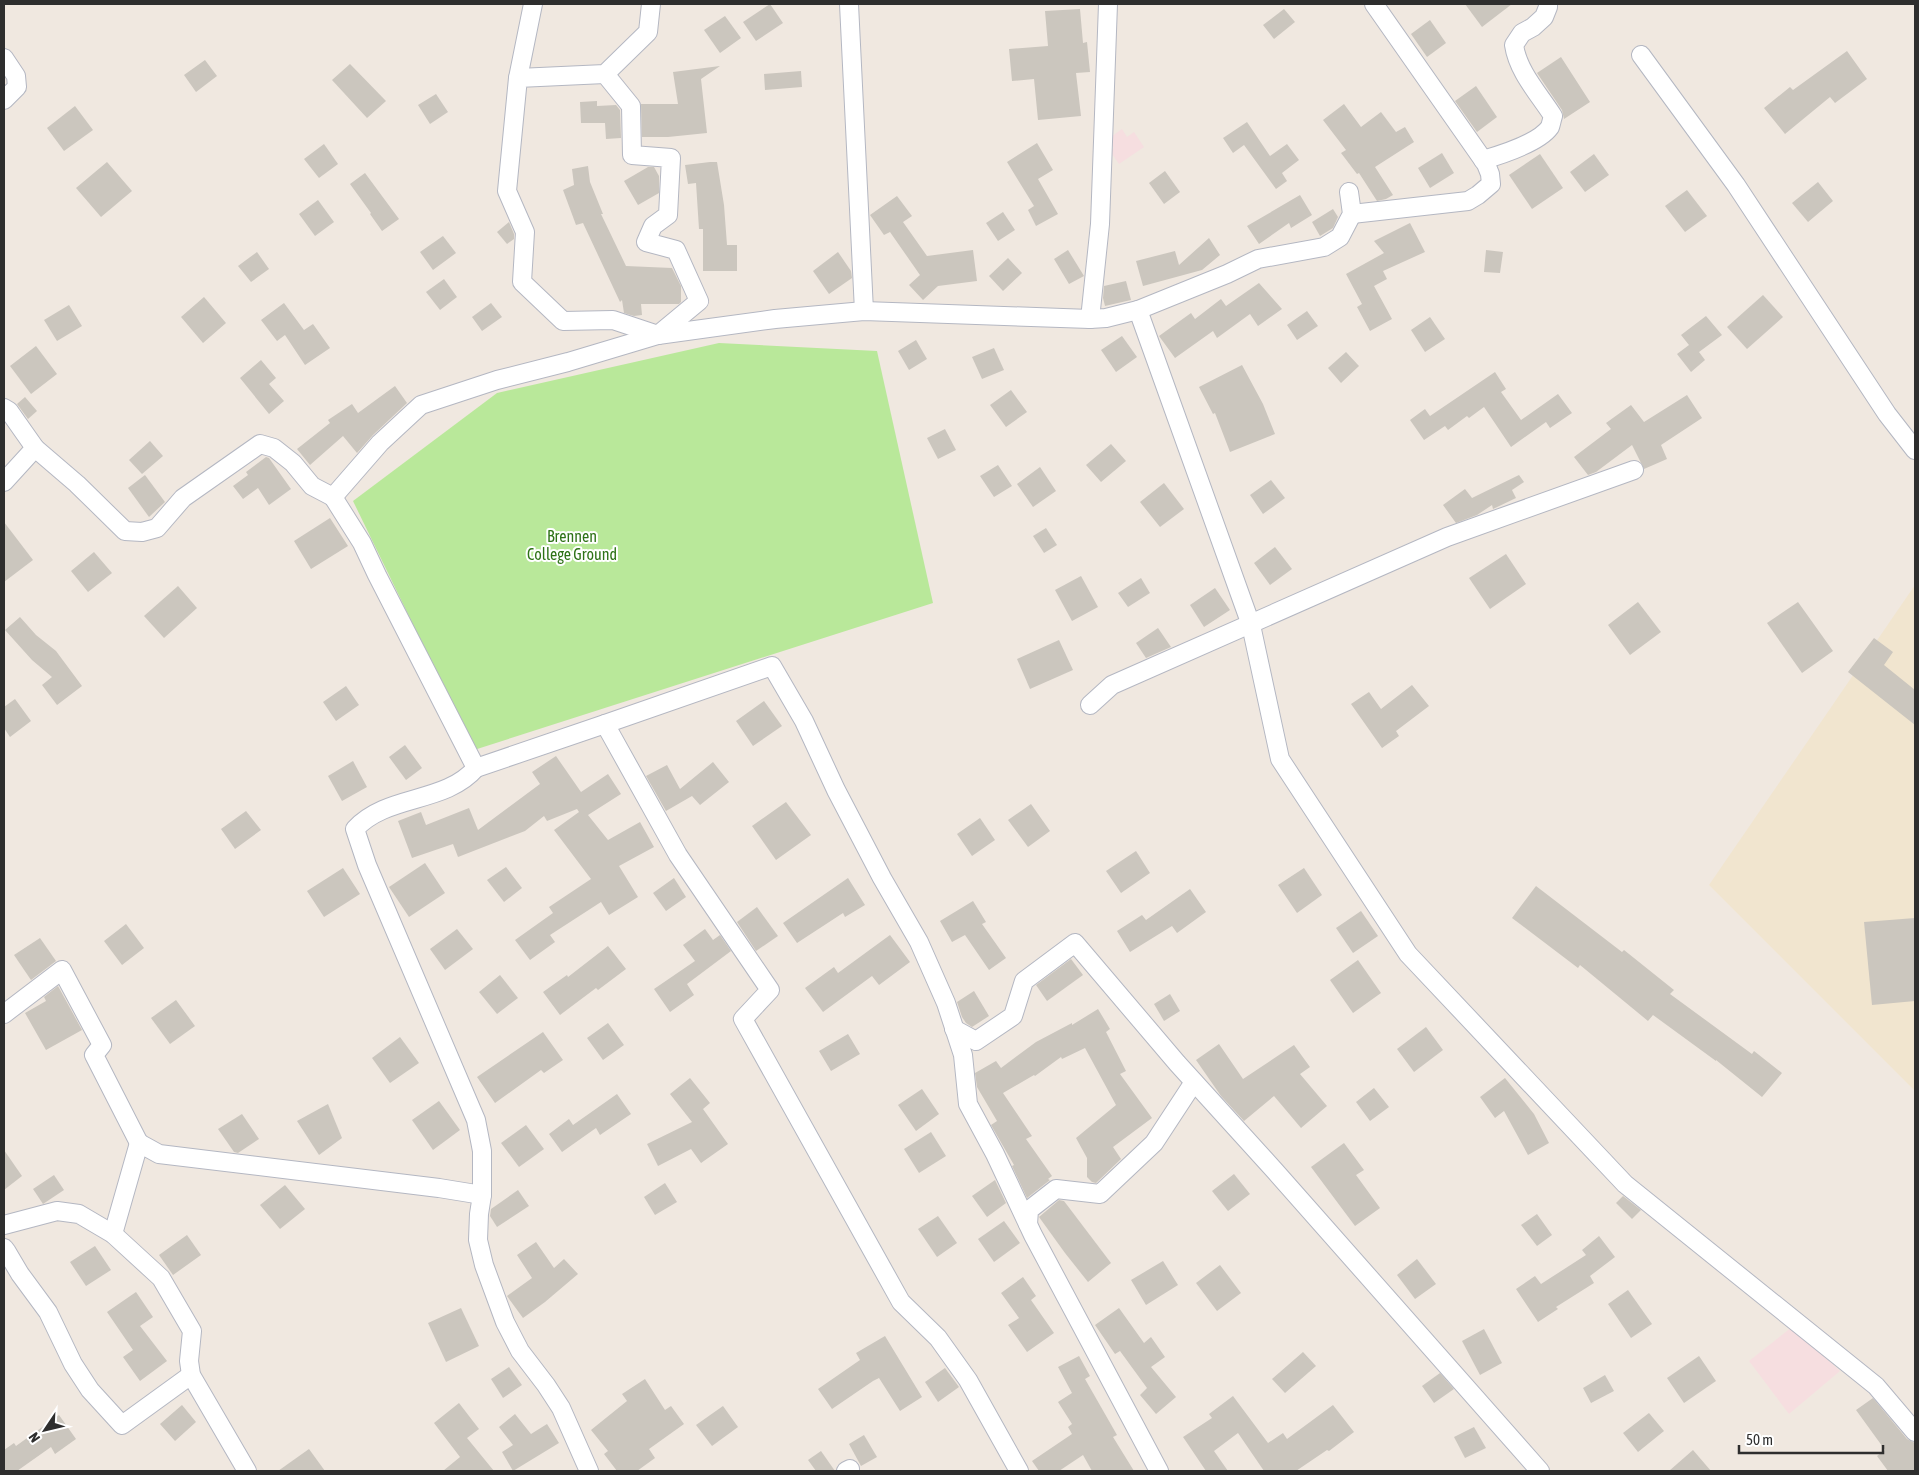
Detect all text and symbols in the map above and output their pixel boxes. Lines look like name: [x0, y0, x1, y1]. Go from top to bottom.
park label: Brennen College Ground: [527, 527, 617, 564]
north arrow: [20, 1405, 70, 1455]
scale bar: [1739, 1422, 1883, 1454]
text: N: [25, 1429, 43, 1445]
text: 50 m: [1746, 1431, 1773, 1448]

